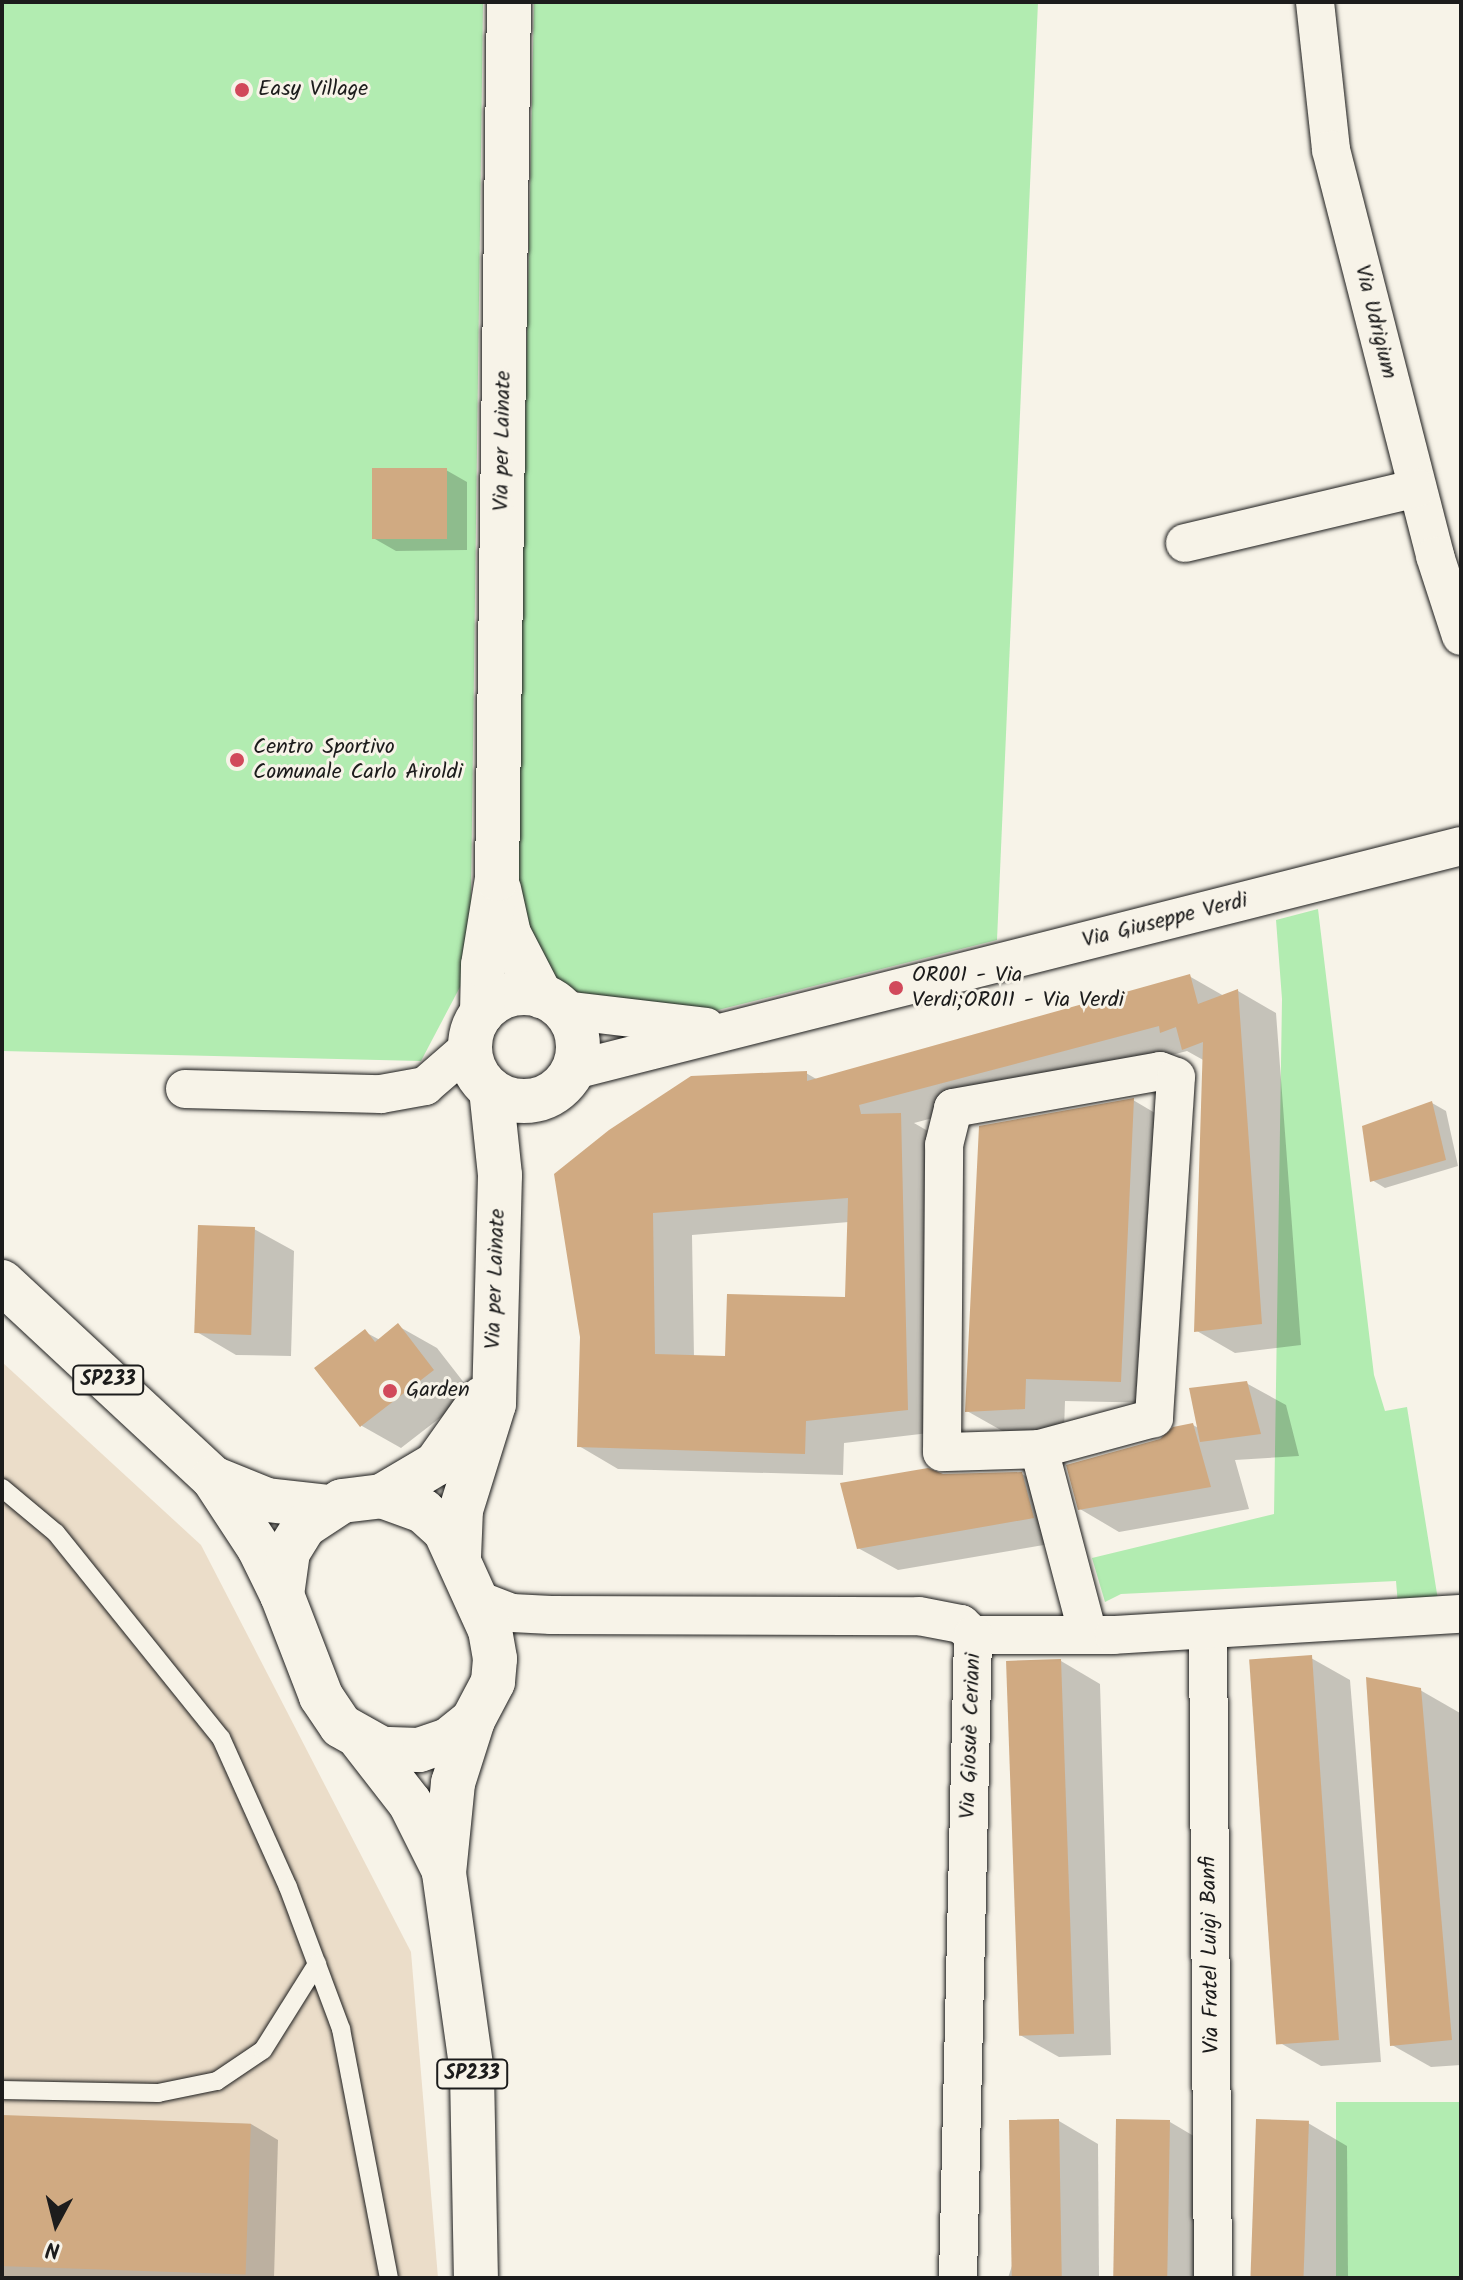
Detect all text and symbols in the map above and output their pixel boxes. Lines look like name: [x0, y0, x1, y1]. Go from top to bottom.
place label: Easy Village: [258, 77, 368, 103]
marker: Easy Village: [233, 81, 251, 99]
street label: Via Udrigium: [1348, 262, 1402, 382]
street label: Via per Lainate: [489, 370, 517, 512]
place label: Centro Sportivo Comunale Carlo Airoldi: [253, 734, 463, 786]
marker: Centro Sportivo Comunale Carlo Airoldi: [228, 751, 246, 769]
street label: Via Giuseppe Verdi: [1080, 888, 1250, 954]
place label: OR001 - Via Verdi;OR011 - Via Verdi: [912, 962, 1124, 1014]
marker: OR001 - Via Verdi;OR011 - Via Verdi: [887, 979, 905, 997]
street label: Via per Lainate: [480, 1208, 512, 1350]
road number: SP233: [72, 1364, 144, 1396]
place label: Garden: [406, 1378, 470, 1404]
marker: Garden: [381, 1382, 399, 1400]
street label: Via Giosuè Ceriani: [955, 1653, 987, 1819]
street label: Via Fratel Luigi Banfi: [1196, 1856, 1226, 2054]
road number: SP233: [436, 2058, 508, 2090]
north arrow: [16, 2184, 96, 2264]
text: N: [44, 2230, 62, 2267]

